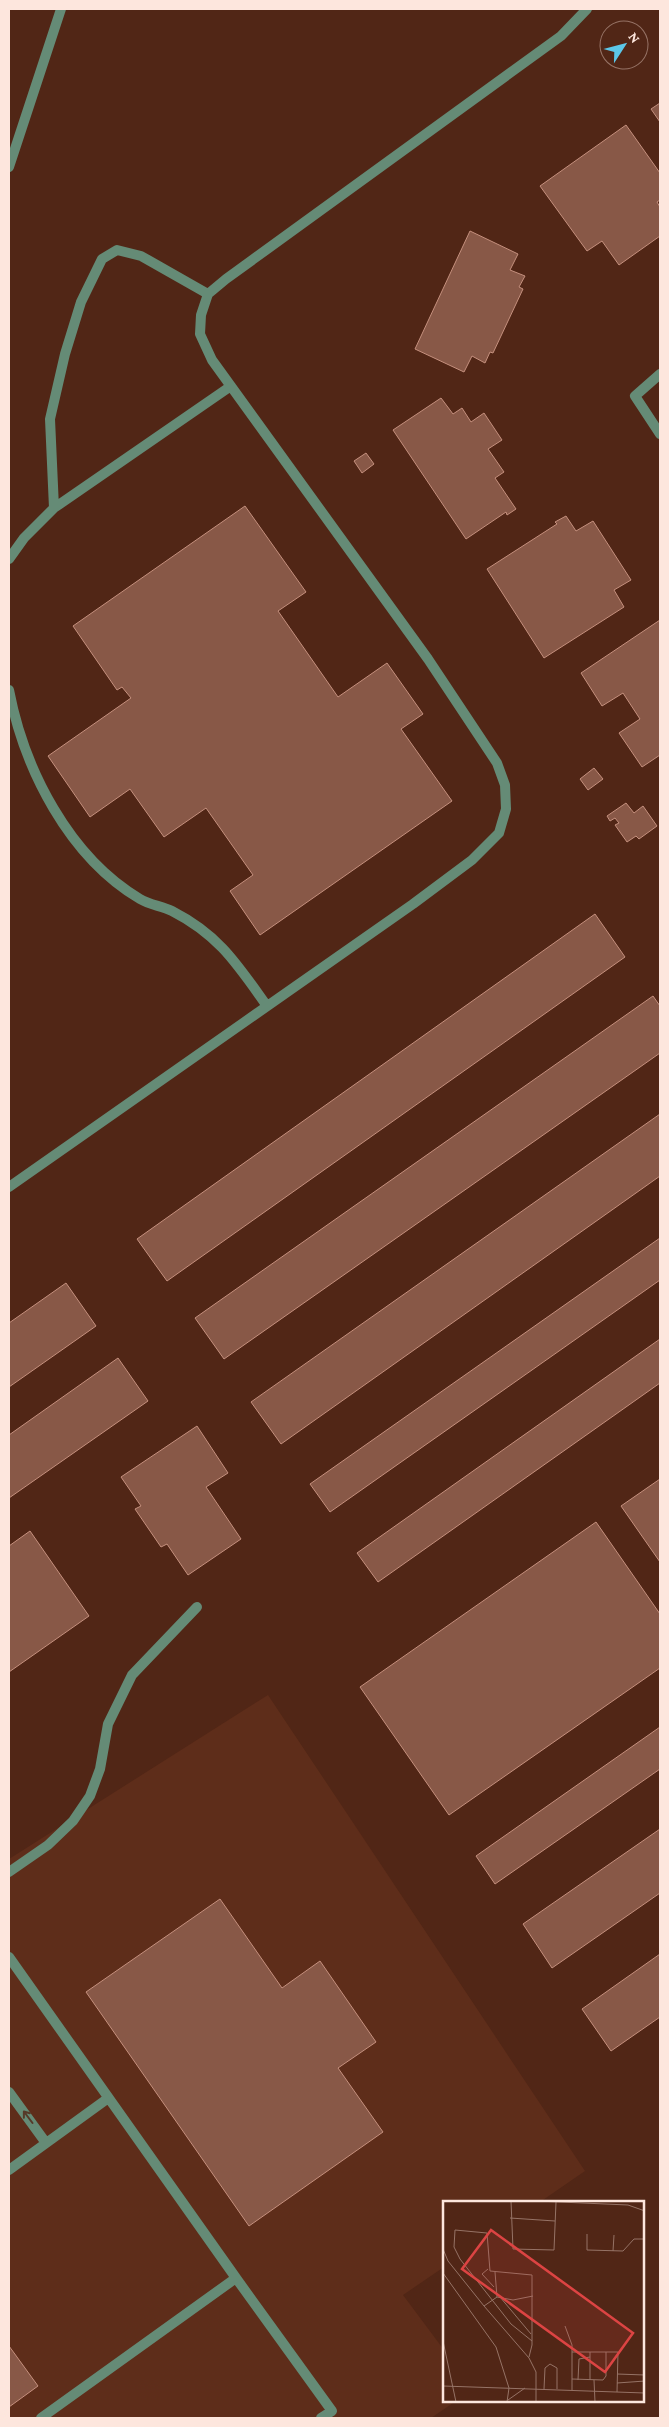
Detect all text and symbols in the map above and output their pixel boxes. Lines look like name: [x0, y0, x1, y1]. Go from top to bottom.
north arrow: [599, 20, 649, 70]
text: N: [625, 29, 644, 46]
one-way arrow: [22, 2111, 33, 2125]
inset map: [443, 2201, 644, 2402]

